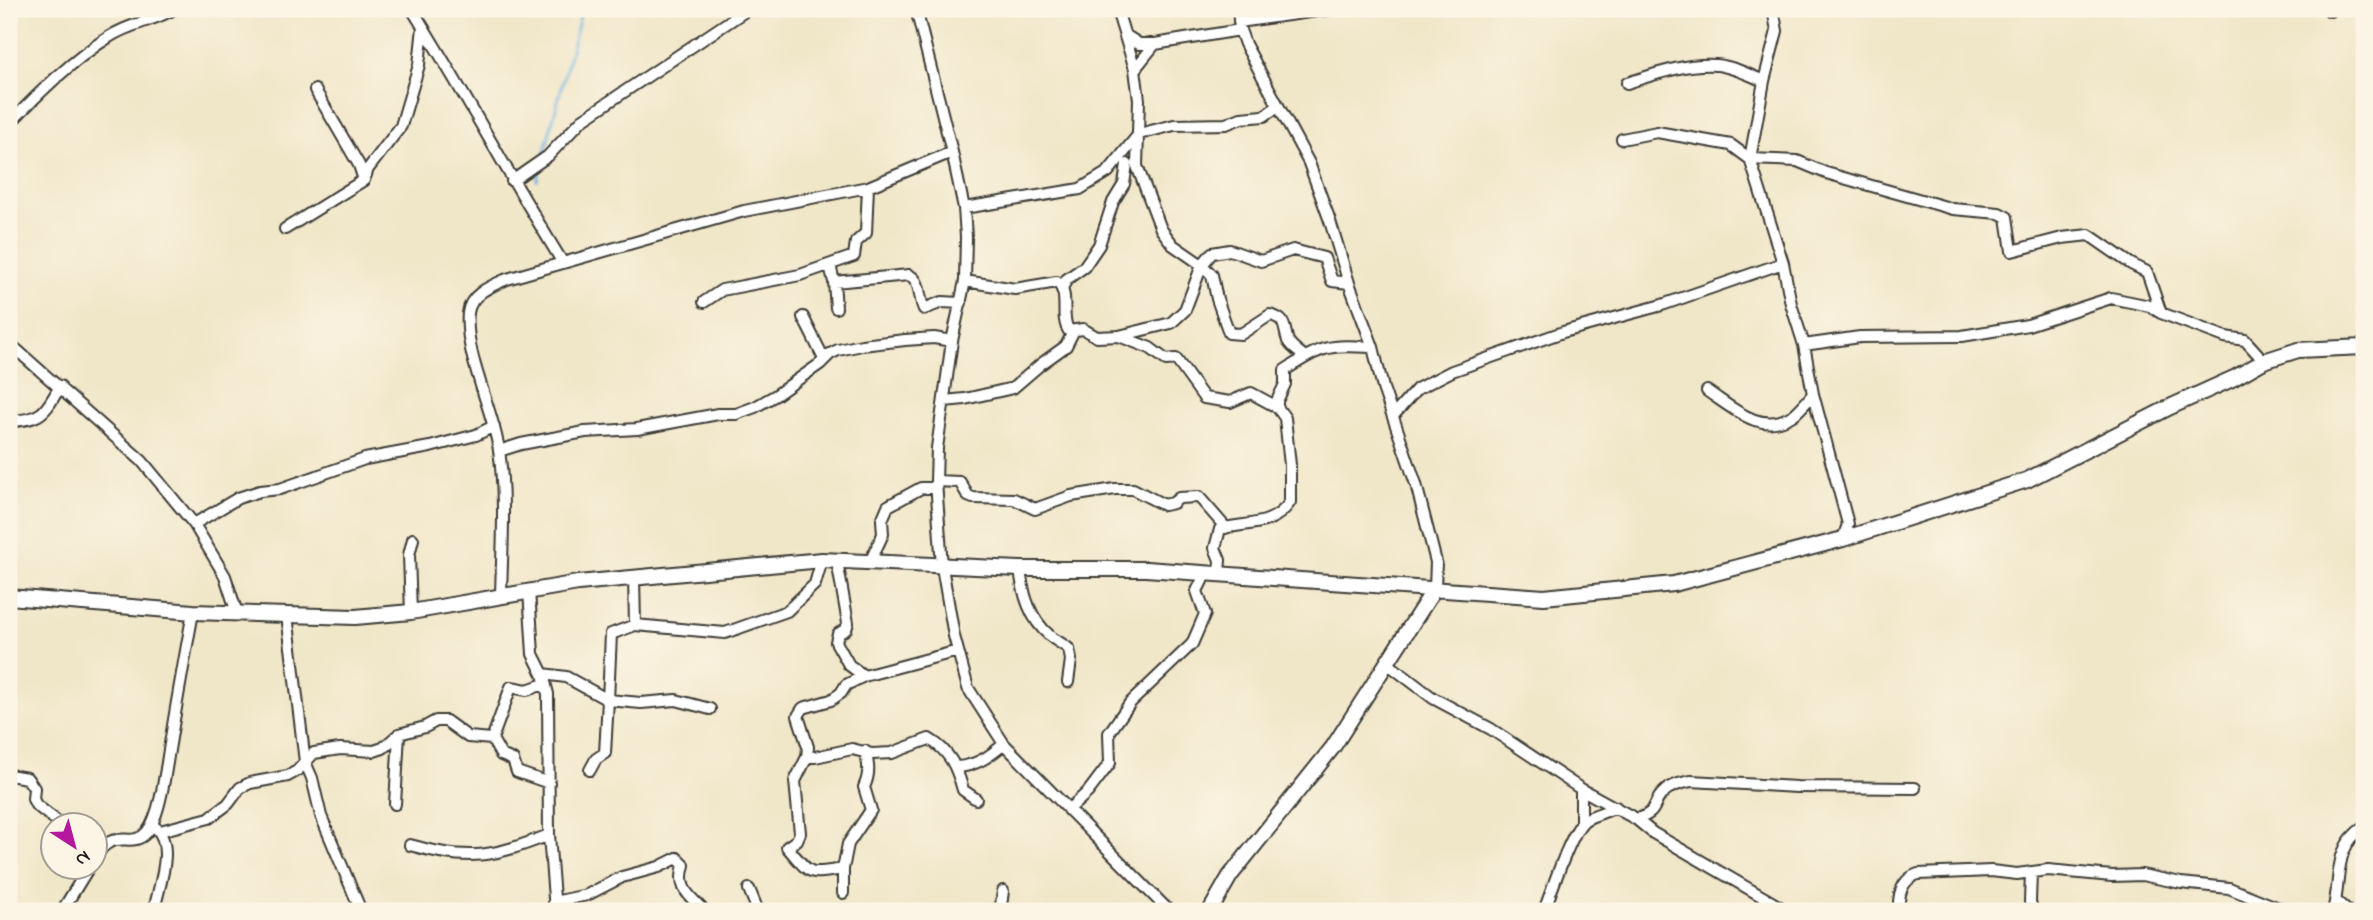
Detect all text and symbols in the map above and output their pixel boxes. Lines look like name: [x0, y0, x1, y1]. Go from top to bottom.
north arrow: [38, 811, 108, 881]
text: N: [69, 843, 96, 873]

